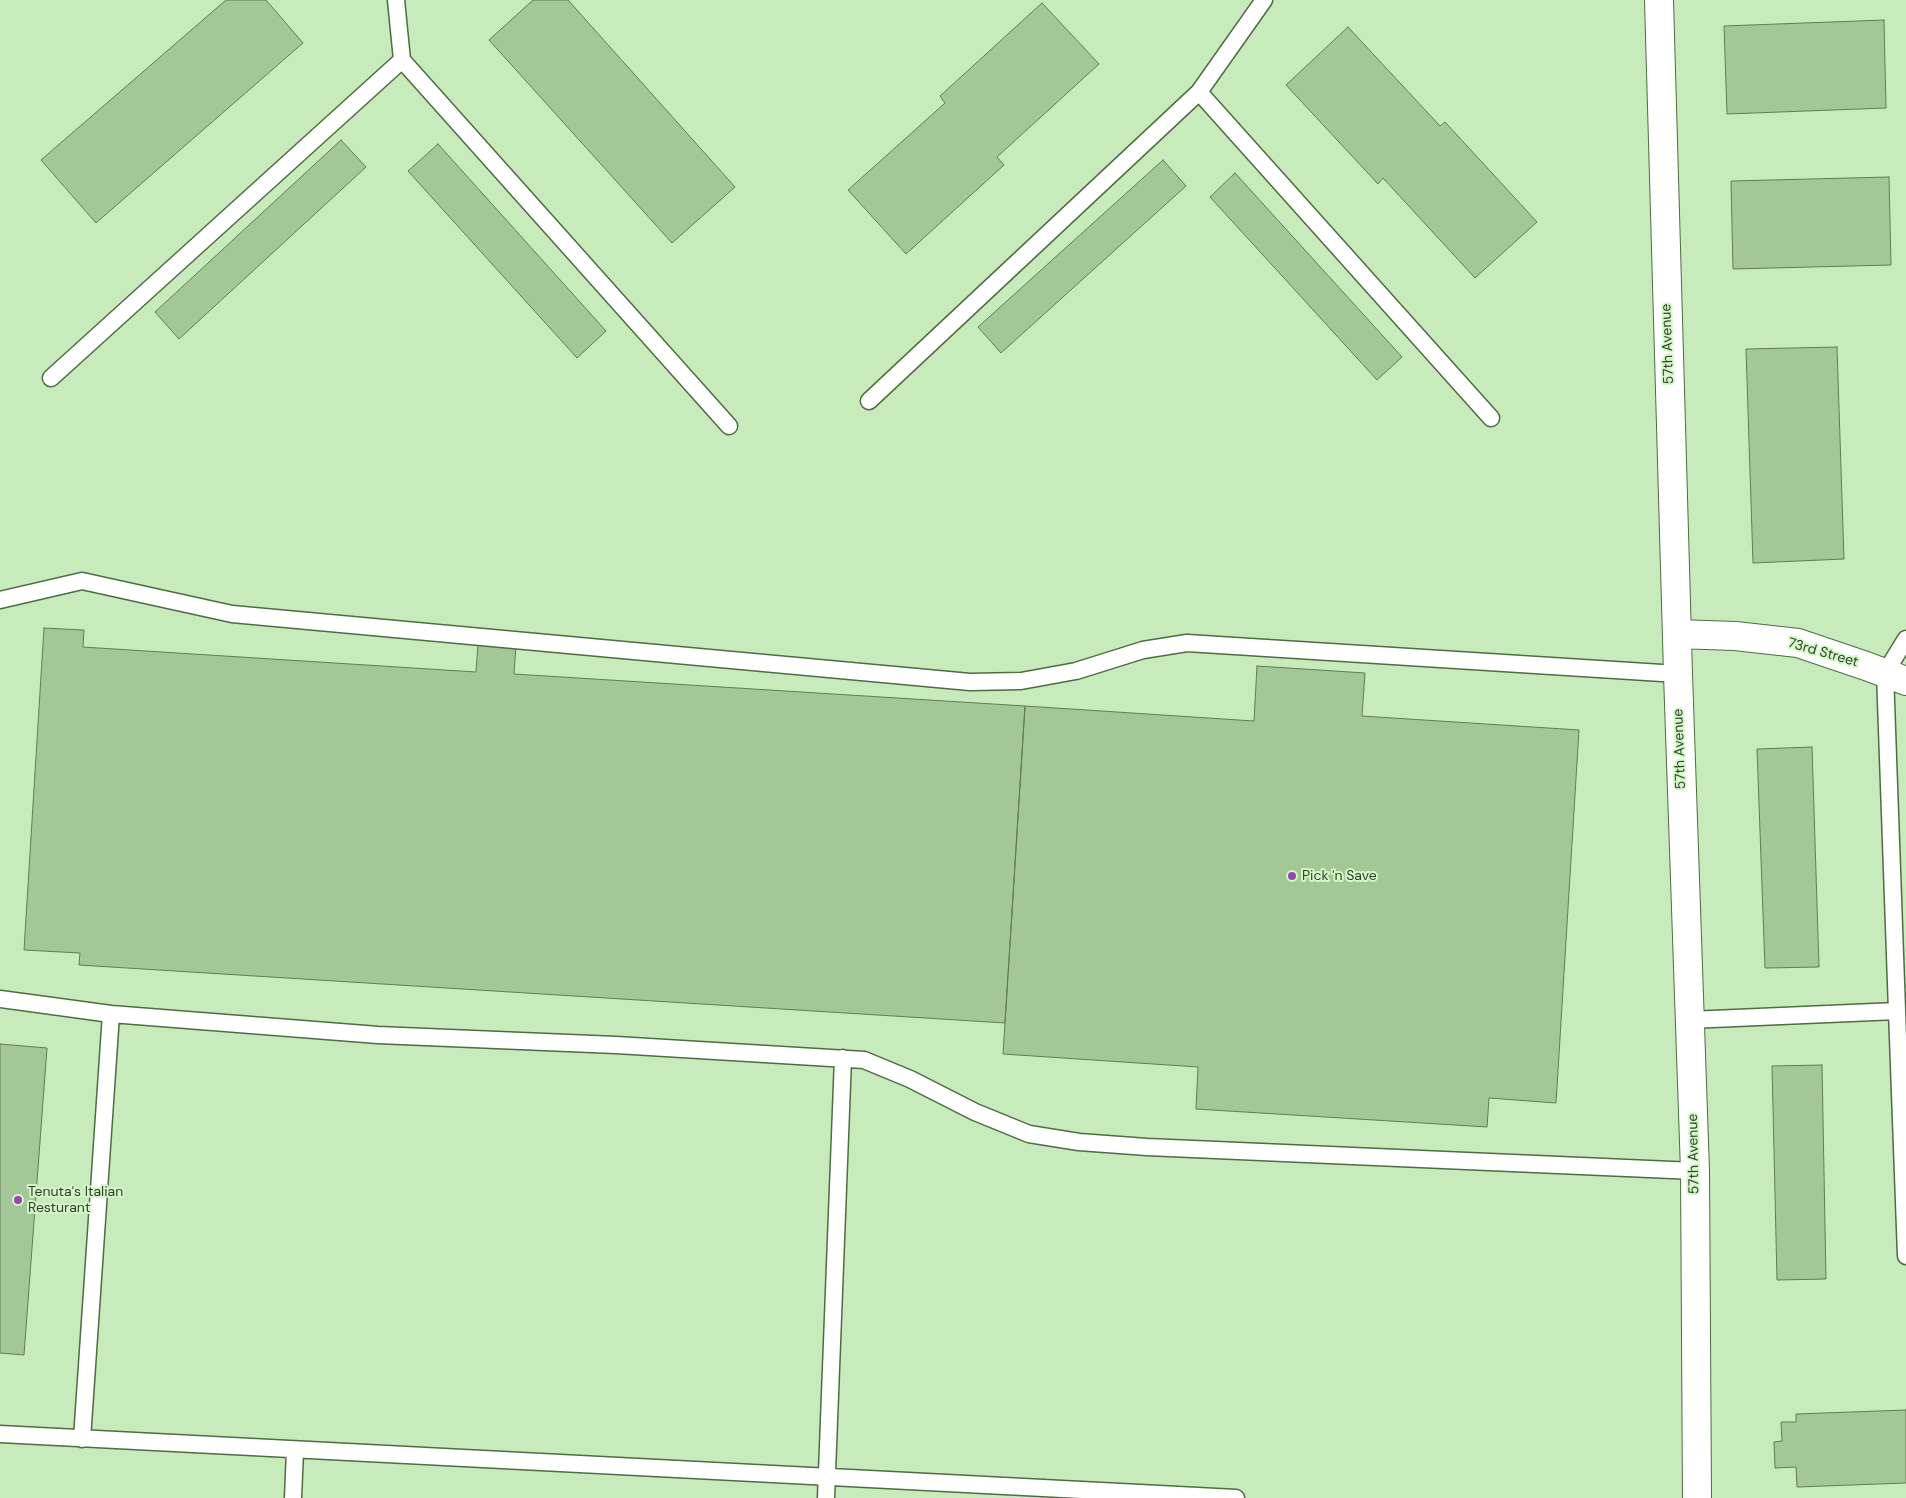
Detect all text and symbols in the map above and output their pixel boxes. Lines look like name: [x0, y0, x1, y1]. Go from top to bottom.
street label: 57th Avenue: [1658, 303, 1678, 385]
street label: 73rd Street: [1786, 635, 1860, 671]
street label: 57th Avenue: [1670, 708, 1690, 790]
place label: Pick 'n Save: [1302, 868, 1377, 884]
marker: Pick 'n Save: [1286, 870, 1298, 882]
street label: 57th Avenue: [1685, 1114, 1703, 1194]
place label: Tenuta's Italian Resturant: [28, 1184, 123, 1216]
marker: Tenuta's Italian Resturant: [12, 1194, 24, 1206]

